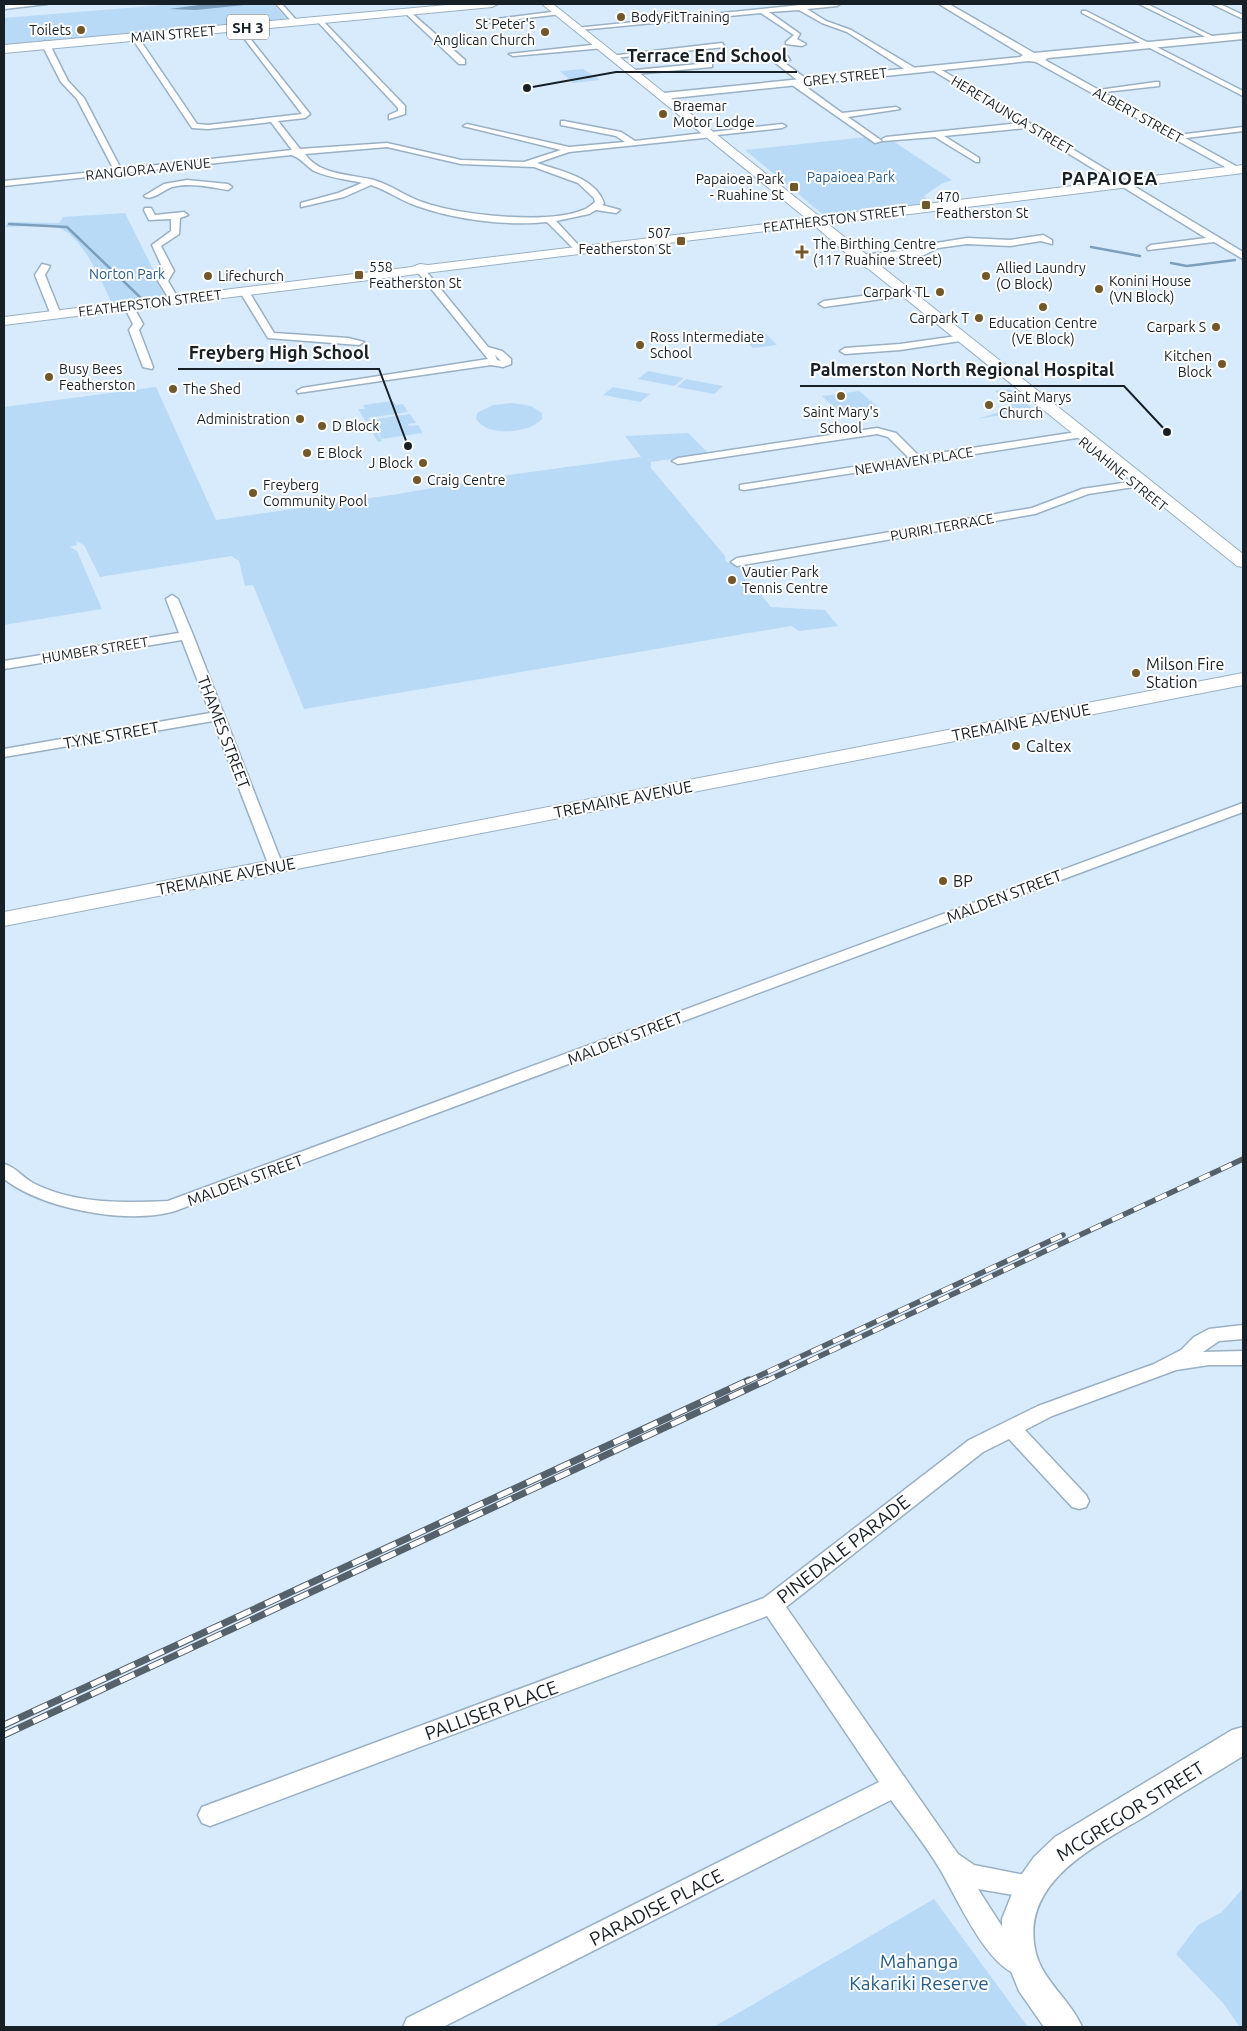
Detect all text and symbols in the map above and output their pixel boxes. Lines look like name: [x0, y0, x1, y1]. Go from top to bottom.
place label: BodyFitTraining: [631, 9, 730, 25]
marker: BodyFitTraining: [615, 11, 627, 23]
road number: SH 3: [227, 15, 269, 40]
place label: St Peter's Anglican Church: [434, 16, 535, 48]
place label: Toilets: [29, 22, 71, 38]
street label: MAIN STREET: [130, 22, 216, 46]
marker: Toilets: [75, 24, 87, 36]
marker: St Peter's Anglican Church: [539, 26, 551, 38]
callout: Terrace End School: [616, 39, 797, 72]
text: Terrace End School: [627, 45, 788, 65]
street label: GREY STREET: [802, 65, 888, 89]
street label: HERETAUNGA STREET: [948, 72, 1076, 158]
street label: ALBERT STREET: [1090, 84, 1186, 146]
place label: Braemar Motor Lodge: [673, 98, 755, 130]
marker: Braemar Motor Lodge: [657, 108, 669, 120]
street label: RANGIORA AVENUE: [85, 154, 212, 184]
district label: PAPAIOEA: [1062, 168, 1158, 188]
park label: Papaioea Park: [807, 169, 895, 185]
place label: Papaioea Park - Ruahine St: [696, 171, 784, 203]
marker: Papaioea Park - Ruahine St: [788, 181, 800, 193]
place label: 470 Featherston St: [936, 189, 1029, 221]
marker: 470 Featherston St: [920, 199, 932, 211]
street label: FEATHERSTON STREET: [762, 202, 908, 236]
place label: 507 Featherston St: [578, 225, 671, 257]
marker: 507 Featherston St: [675, 235, 687, 247]
place label: The Birthing Centre (117 Ruahine Street): [813, 236, 942, 268]
marker: The Birthing Centre (117 Ruahine Street): [795, 245, 809, 259]
place label: 558 Featherston St: [369, 259, 462, 291]
place label: Allied Laundry (O Block): [996, 260, 1086, 292]
park label: Norton Park: [89, 266, 165, 282]
place label: Lifechurch: [218, 268, 284, 284]
marker: 558 Featherston St: [353, 269, 365, 281]
marker: Lifechurch: [202, 270, 214, 282]
marker: Allied Laundry (O Block): [980, 270, 992, 282]
place label: Konini House (VN Block): [1109, 273, 1191, 305]
marker: Konini House (VN Block): [1093, 283, 1105, 295]
place label: Carpark TL: [863, 284, 930, 300]
street label: FEATHERSTON STREET: [77, 286, 223, 320]
marker: Carpark TL: [934, 286, 946, 298]
marker: Education Centre (VE Block): [1037, 301, 1049, 313]
place label: Carpark T: [909, 310, 969, 326]
marker: Carpark T: [973, 312, 985, 324]
place label: Education Centre (VE Block): [989, 315, 1097, 347]
place label: Carpark S: [1147, 319, 1206, 335]
marker: Carpark S: [1210, 321, 1222, 333]
place label: Ross Intermediate School: [650, 329, 764, 361]
callout: Freyberg High School: [178, 336, 379, 369]
marker: Ross Intermediate School: [634, 339, 646, 351]
text: Freyberg High School: [189, 342, 370, 362]
place label: Kitchen Block: [1164, 348, 1212, 380]
callout: Palmerston North Regional Hospital: [800, 353, 1124, 386]
marker: Kitchen Block: [1216, 358, 1228, 370]
text: Palmerston North Regional Hospital: [810, 359, 1115, 379]
place label: Busy Bees Featherston: [59, 361, 136, 393]
marker: Busy Bees Featherston: [43, 371, 55, 383]
place label: The Shed: [183, 381, 241, 397]
marker: The Shed: [167, 383, 179, 395]
place label: Saint Marys Church: [999, 389, 1071, 421]
marker: Saint Mary's School: [835, 390, 847, 402]
marker: Saint Marys Church: [983, 399, 995, 411]
place label: Saint Mary's School: [803, 404, 879, 436]
place label: Administration: [197, 411, 290, 427]
marker: Administration: [294, 413, 306, 425]
place label: D Block: [332, 418, 379, 434]
marker: D Block: [316, 420, 328, 432]
street label: RUAHINE STREET: [1076, 433, 1171, 515]
street label: NEWHAVEN PLACE: [853, 444, 975, 478]
place label: E Block: [317, 445, 362, 461]
marker: E Block: [301, 447, 313, 459]
place label: J Block: [369, 455, 413, 471]
marker: J Block: [417, 457, 429, 469]
place label: Craig Centre: [427, 472, 506, 488]
marker: Craig Centre: [411, 474, 423, 486]
place label: Freyberg Community Pool: [263, 477, 367, 509]
marker: Freyberg Community Pool: [247, 487, 259, 499]
street label: PURIRI TERRACE: [889, 510, 995, 544]
place label: Vautier Park Tennis Centre: [742, 564, 828, 596]
marker: Vautier Park Tennis Centre: [726, 574, 738, 586]
street label: HUMBER STREET: [41, 634, 150, 666]
place label: Milson Fire Station: [1146, 655, 1224, 691]
marker: Milson Fire Station: [1130, 667, 1142, 679]
street label: THAMES STREET: [194, 673, 254, 791]
street label: TREMAINE AVENUE: [950, 700, 1092, 744]
street label: TYNE STREET: [62, 718, 160, 752]
place label: Caltex: [1026, 737, 1071, 755]
marker: Caltex: [1010, 740, 1022, 752]
street label: TREMAINE AVENUE: [552, 777, 694, 821]
street label: TREMAINE AVENUE: [155, 854, 297, 898]
street label: MALDEN STREET: [944, 866, 1064, 926]
place label: BP: [953, 872, 973, 890]
marker: BP: [937, 875, 949, 887]
street label: MALDEN STREET: [565, 1008, 685, 1068]
street label: MALDEN STREET: [185, 1151, 305, 1209]
street label: PINEDALE PARADE: [772, 1490, 914, 1608]
street label: PALLISER PLACE: [421, 1676, 561, 1744]
street label: MCGREGOR STREET: [1052, 1756, 1209, 1866]
street label: PARADISE PLACE: [586, 1864, 726, 1950]
park label: Mahanga Kakariki Reserve: [849, 1950, 989, 1994]

